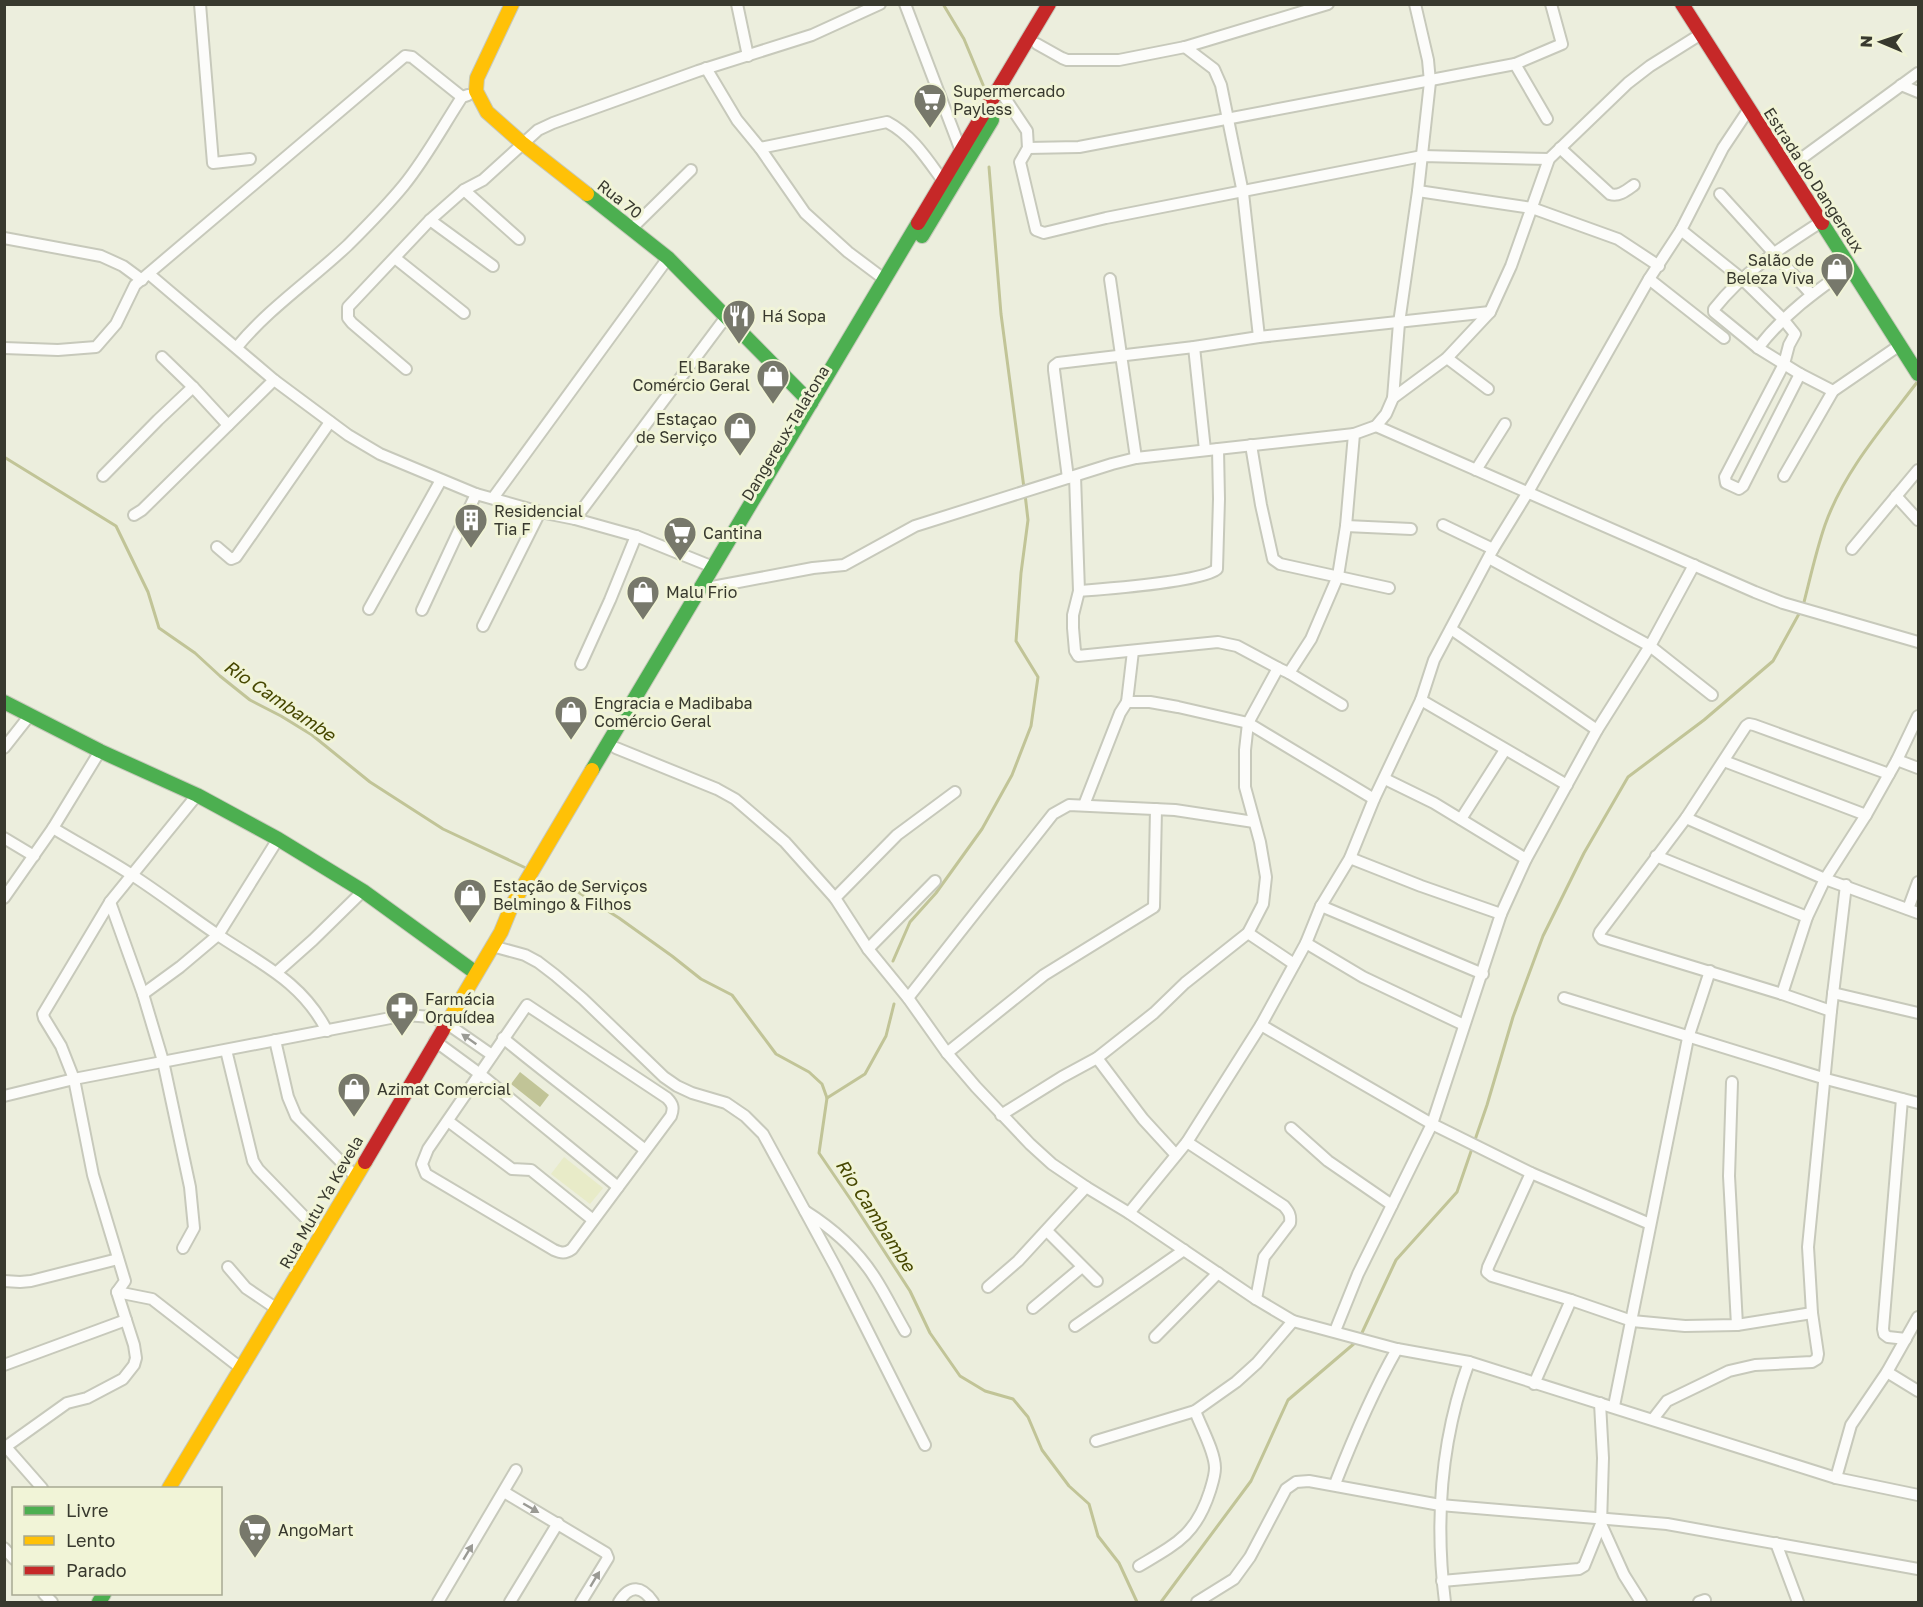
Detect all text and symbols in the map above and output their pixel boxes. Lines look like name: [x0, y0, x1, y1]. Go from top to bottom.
north arrow: [1851, 12, 1911, 72]
text: N: [1856, 35, 1876, 48]
place label: Supermercado Payless: [953, 81, 1065, 119]
supermarket icon: Supermercado Payless: [912, 82, 948, 129]
street label: Estrada do Dangereux: [1760, 104, 1869, 257]
street label: Rua 70: [593, 175, 647, 223]
place label: Salão de Beleza Viva: [1726, 250, 1814, 288]
shop icon: Salão de Beleza Viva: [1819, 251, 1855, 298]
restaurant icon: Há Sopa: [721, 298, 757, 345]
place label: Há Sopa: [762, 306, 826, 326]
place label: El Barake Comércio Geral: [633, 357, 750, 395]
shop icon: El Barake Comércio Geral: [755, 358, 791, 405]
street label: Dangereux-Talatona: [737, 362, 833, 504]
place label: Estaçao de Serviço: [636, 409, 717, 447]
shop icon: Estaçao de Serviço: [722, 410, 758, 457]
place label: Residencial Tia F: [494, 501, 583, 539]
building icon: Residencial Tia F: [453, 502, 489, 549]
supermarket icon: Cantina: [662, 515, 698, 562]
place label: Cantina: [703, 523, 762, 543]
shop icon: Malu Frio: [625, 574, 661, 621]
place label: Malu Frio: [666, 582, 737, 602]
water label: Rio Cambambe: [220, 655, 341, 746]
place label: Engracia e Madibaba Comércio Geral: [594, 693, 753, 731]
shop icon: Engracia e Madibaba Comércio Geral: [553, 694, 589, 741]
place label: Estação de Serviços Belmingo & Filhos: [493, 876, 647, 914]
shop icon: Estação de Serviços Belmingo & Filhos: [452, 877, 488, 924]
place label: Farmácia Orquídea: [425, 989, 495, 1027]
pharmacy icon: Farmácia Orquídea: [384, 990, 420, 1037]
one-way arrow: [461, 1034, 477, 1045]
shop icon: Azimat Comercial: [336, 1071, 372, 1118]
place label: Azimat Comercial: [377, 1079, 511, 1099]
street label: Rua Mutu Ya Kevela: [275, 1132, 367, 1272]
water label: Rio Cambambe: [832, 1155, 921, 1277]
legend: [12, 1487, 222, 1595]
text: Livre: [66, 1499, 108, 1521]
one-way arrow: [523, 1503, 540, 1513]
supermarket icon: AngoMart: [237, 1512, 273, 1559]
place label: AngoMart: [278, 1520, 354, 1540]
text: Lento: [66, 1529, 115, 1551]
one-way arrow: [462, 1544, 473, 1560]
text: Parado: [66, 1559, 127, 1581]
one-way arrow: [590, 1571, 601, 1587]

